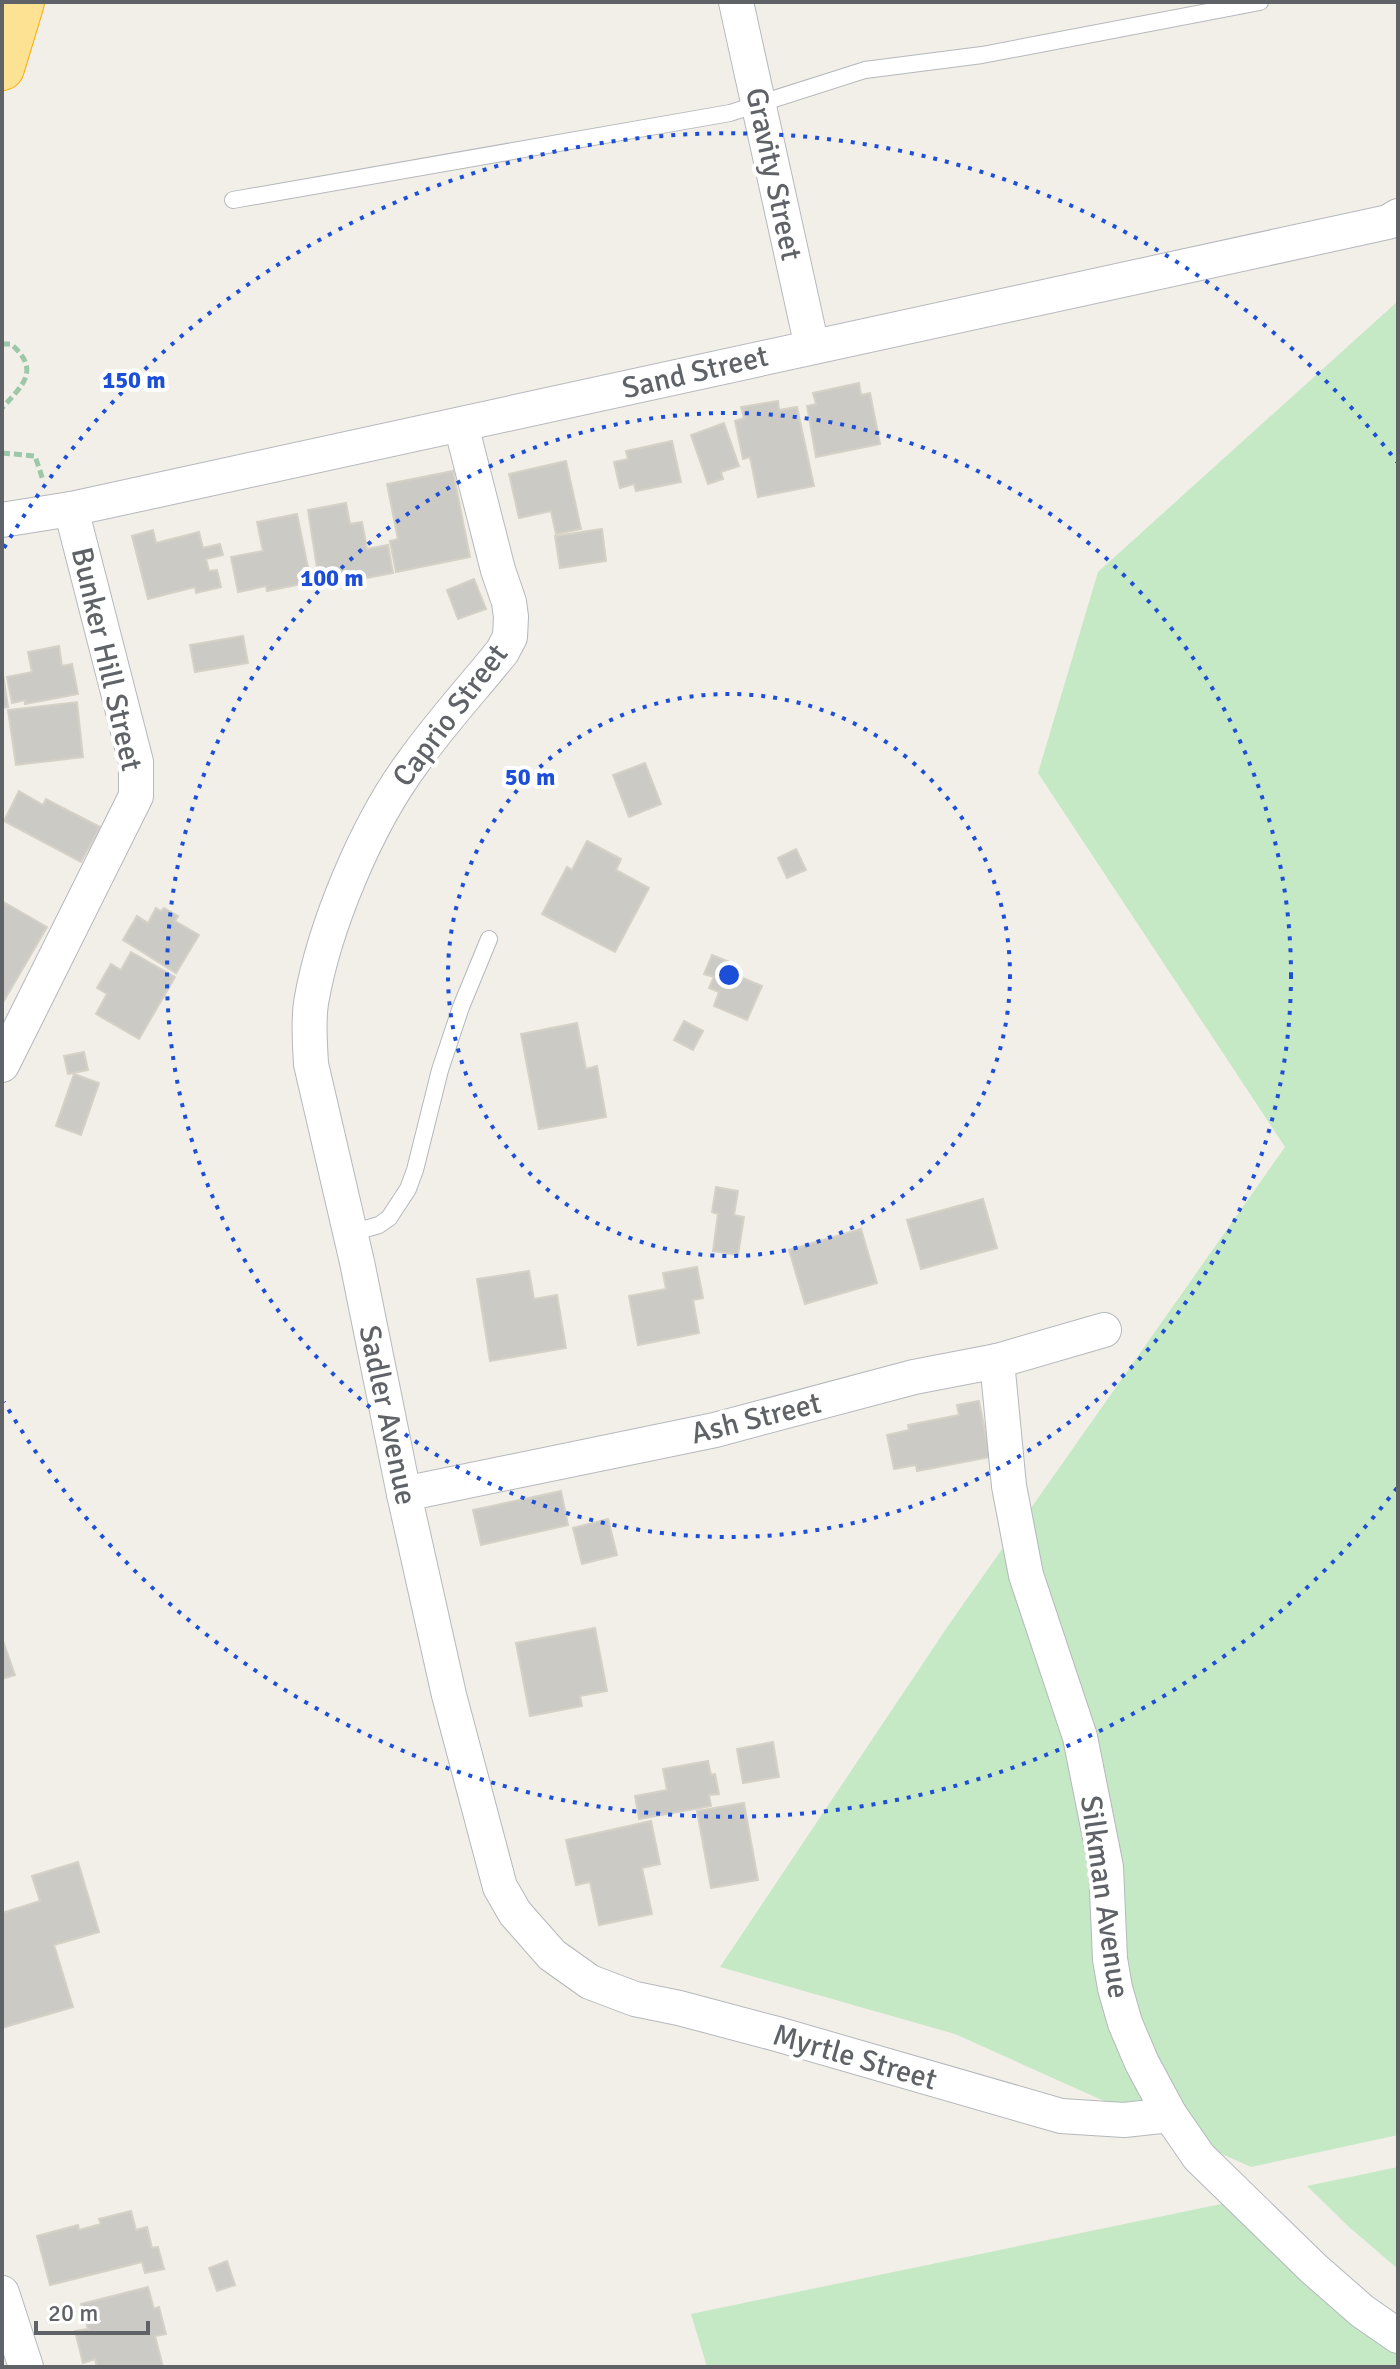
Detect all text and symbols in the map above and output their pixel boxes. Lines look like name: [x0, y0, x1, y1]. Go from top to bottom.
street label: Gravity Street: [737, 84, 810, 264]
street label: Sand Street: [618, 338, 772, 407]
text: 150 m: [102, 365, 166, 395]
street label: Bunker Hill Street: [63, 544, 150, 775]
text: 100 m: [300, 563, 364, 593]
street label: Caprio Street: [385, 637, 516, 794]
text: 50 m: [505, 762, 555, 792]
centre of rings: [715, 961, 743, 989]
street label: Sadler Avenue: [350, 1322, 425, 1508]
street label: Ash Street: [687, 1384, 825, 1452]
street label: Silkman Avenue: [1072, 1793, 1137, 2001]
street label: Myrtle Street: [769, 2016, 941, 2099]
scale bar: [36, 2285, 148, 2335]
text: 20 m: [48, 2298, 98, 2328]

